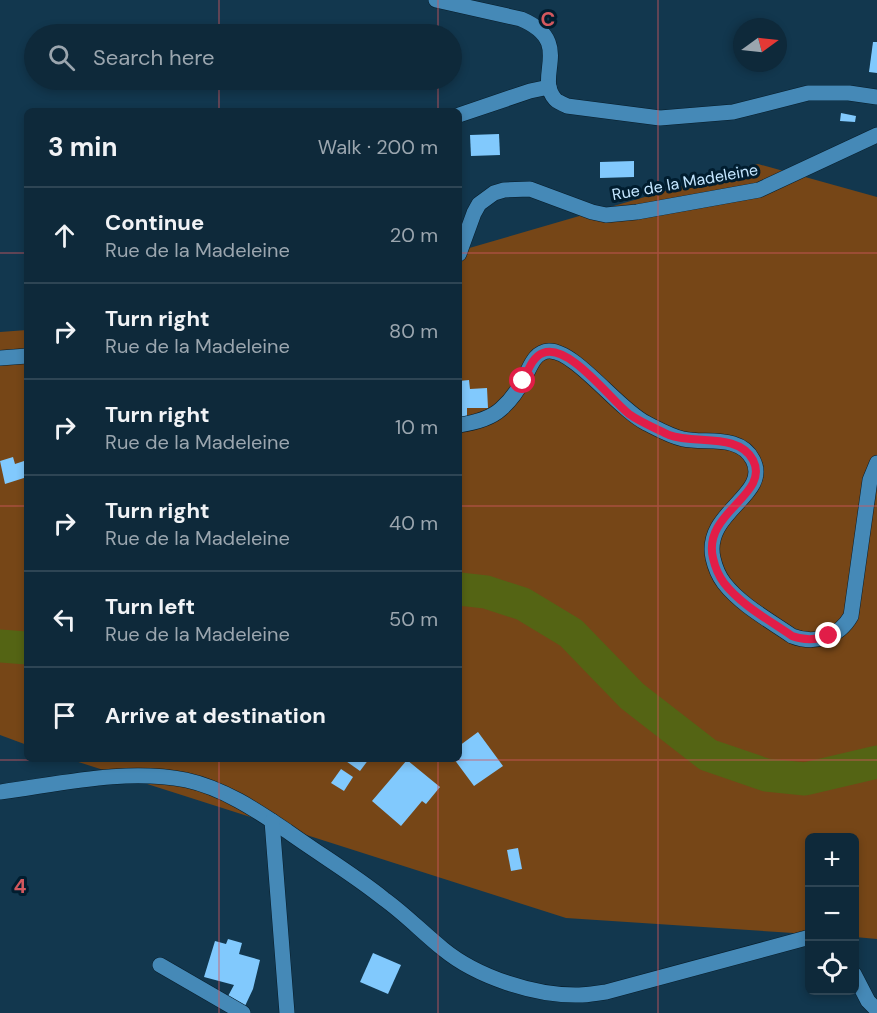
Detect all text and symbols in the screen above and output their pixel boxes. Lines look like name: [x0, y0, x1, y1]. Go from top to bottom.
text: C: [541, 6, 555, 32]
north arrow: [733, 18, 787, 72]
search box: [24, 24, 462, 90]
icon: search: [45, 41, 78, 74]
text: Search here: [93, 43, 214, 72]
text: 3 min: [48, 130, 117, 164]
text: Walk · 200 m: [318, 134, 438, 160]
street label: Rue de la Madeleine: [610, 159, 760, 205]
text: Continue: [105, 208, 204, 237]
icon: ahead: [48, 219, 81, 252]
text: 20 m: [390, 222, 438, 248]
text: Rue de la Madeleine: [105, 237, 290, 263]
text: Turn right: [105, 304, 210, 333]
icon: right: [48, 315, 81, 348]
text: 80 m: [389, 318, 438, 344]
text: Rue de la Madeleine: [105, 333, 290, 359]
route start: [509, 367, 535, 393]
text: Turn right: [105, 400, 210, 429]
icon: right: [48, 411, 81, 444]
text: 10 m: [395, 414, 438, 440]
text: Rue de la Madeleine: [105, 429, 290, 455]
text: Turn right: [105, 496, 210, 525]
icon: right: [48, 507, 81, 540]
text: 40 m: [389, 510, 438, 536]
text: Rue de la Madeleine: [105, 525, 290, 551]
text: Turn left: [105, 592, 195, 621]
icon: left: [48, 603, 81, 636]
text: 50 m: [389, 606, 438, 632]
text: Rue de la Madeleine: [105, 621, 290, 647]
route end: [815, 622, 841, 648]
icon: arrive: [48, 699, 81, 732]
text: Arrive at destination: [105, 701, 326, 730]
map controls: [805, 833, 859, 995]
button: +: [805, 833, 859, 887]
text: 4: [14, 873, 27, 899]
button: −: [805, 887, 859, 941]
button: locate: [805, 941, 859, 995]

